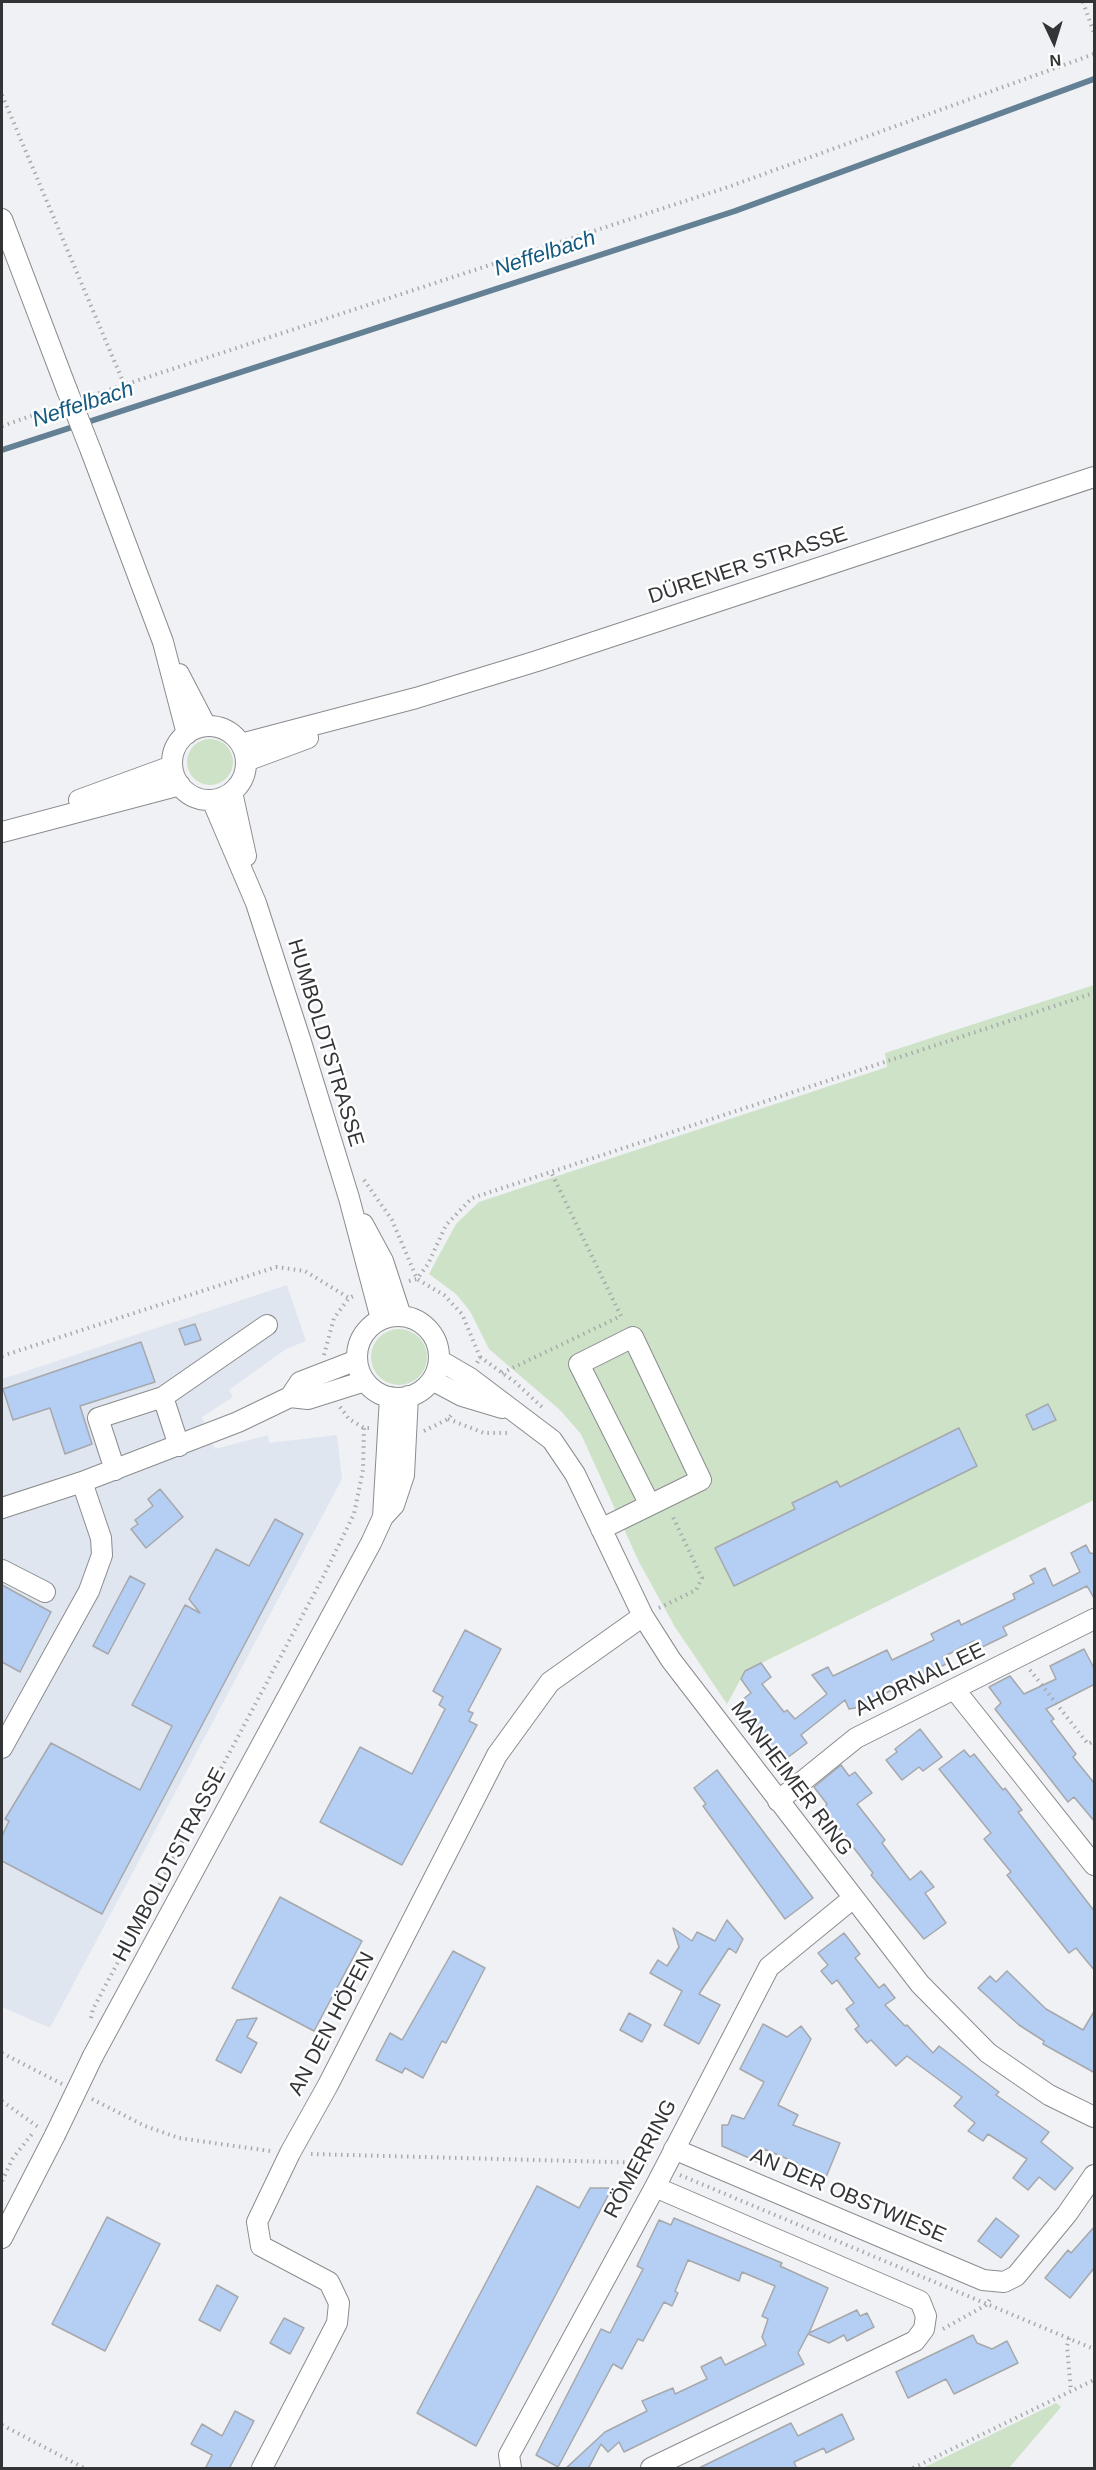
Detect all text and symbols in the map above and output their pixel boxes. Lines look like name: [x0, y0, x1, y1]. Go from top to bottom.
north arrow: [1024, 12, 1084, 72]
text: N: [1049, 52, 1062, 69]
water label: Neffelbach: [491, 225, 599, 283]
water label: Neffelbach: [29, 376, 137, 434]
street label: DÜRENER STRASSE: [645, 522, 851, 610]
street label: HUMBOLDTSTRASSE: [281, 936, 369, 1150]
street label: AHORNALLEE: [851, 1638, 989, 1722]
street label: MANHEIMER RING: [725, 1697, 857, 1861]
street label: HUMBOLDTSTRASSE: [108, 1764, 232, 1966]
street label: AN DEN HÖFEN: [284, 1948, 380, 2100]
street label: RÖMERRING: [599, 2095, 683, 2223]
street label: AN DER OBSTWIESE: [746, 2143, 950, 2249]

